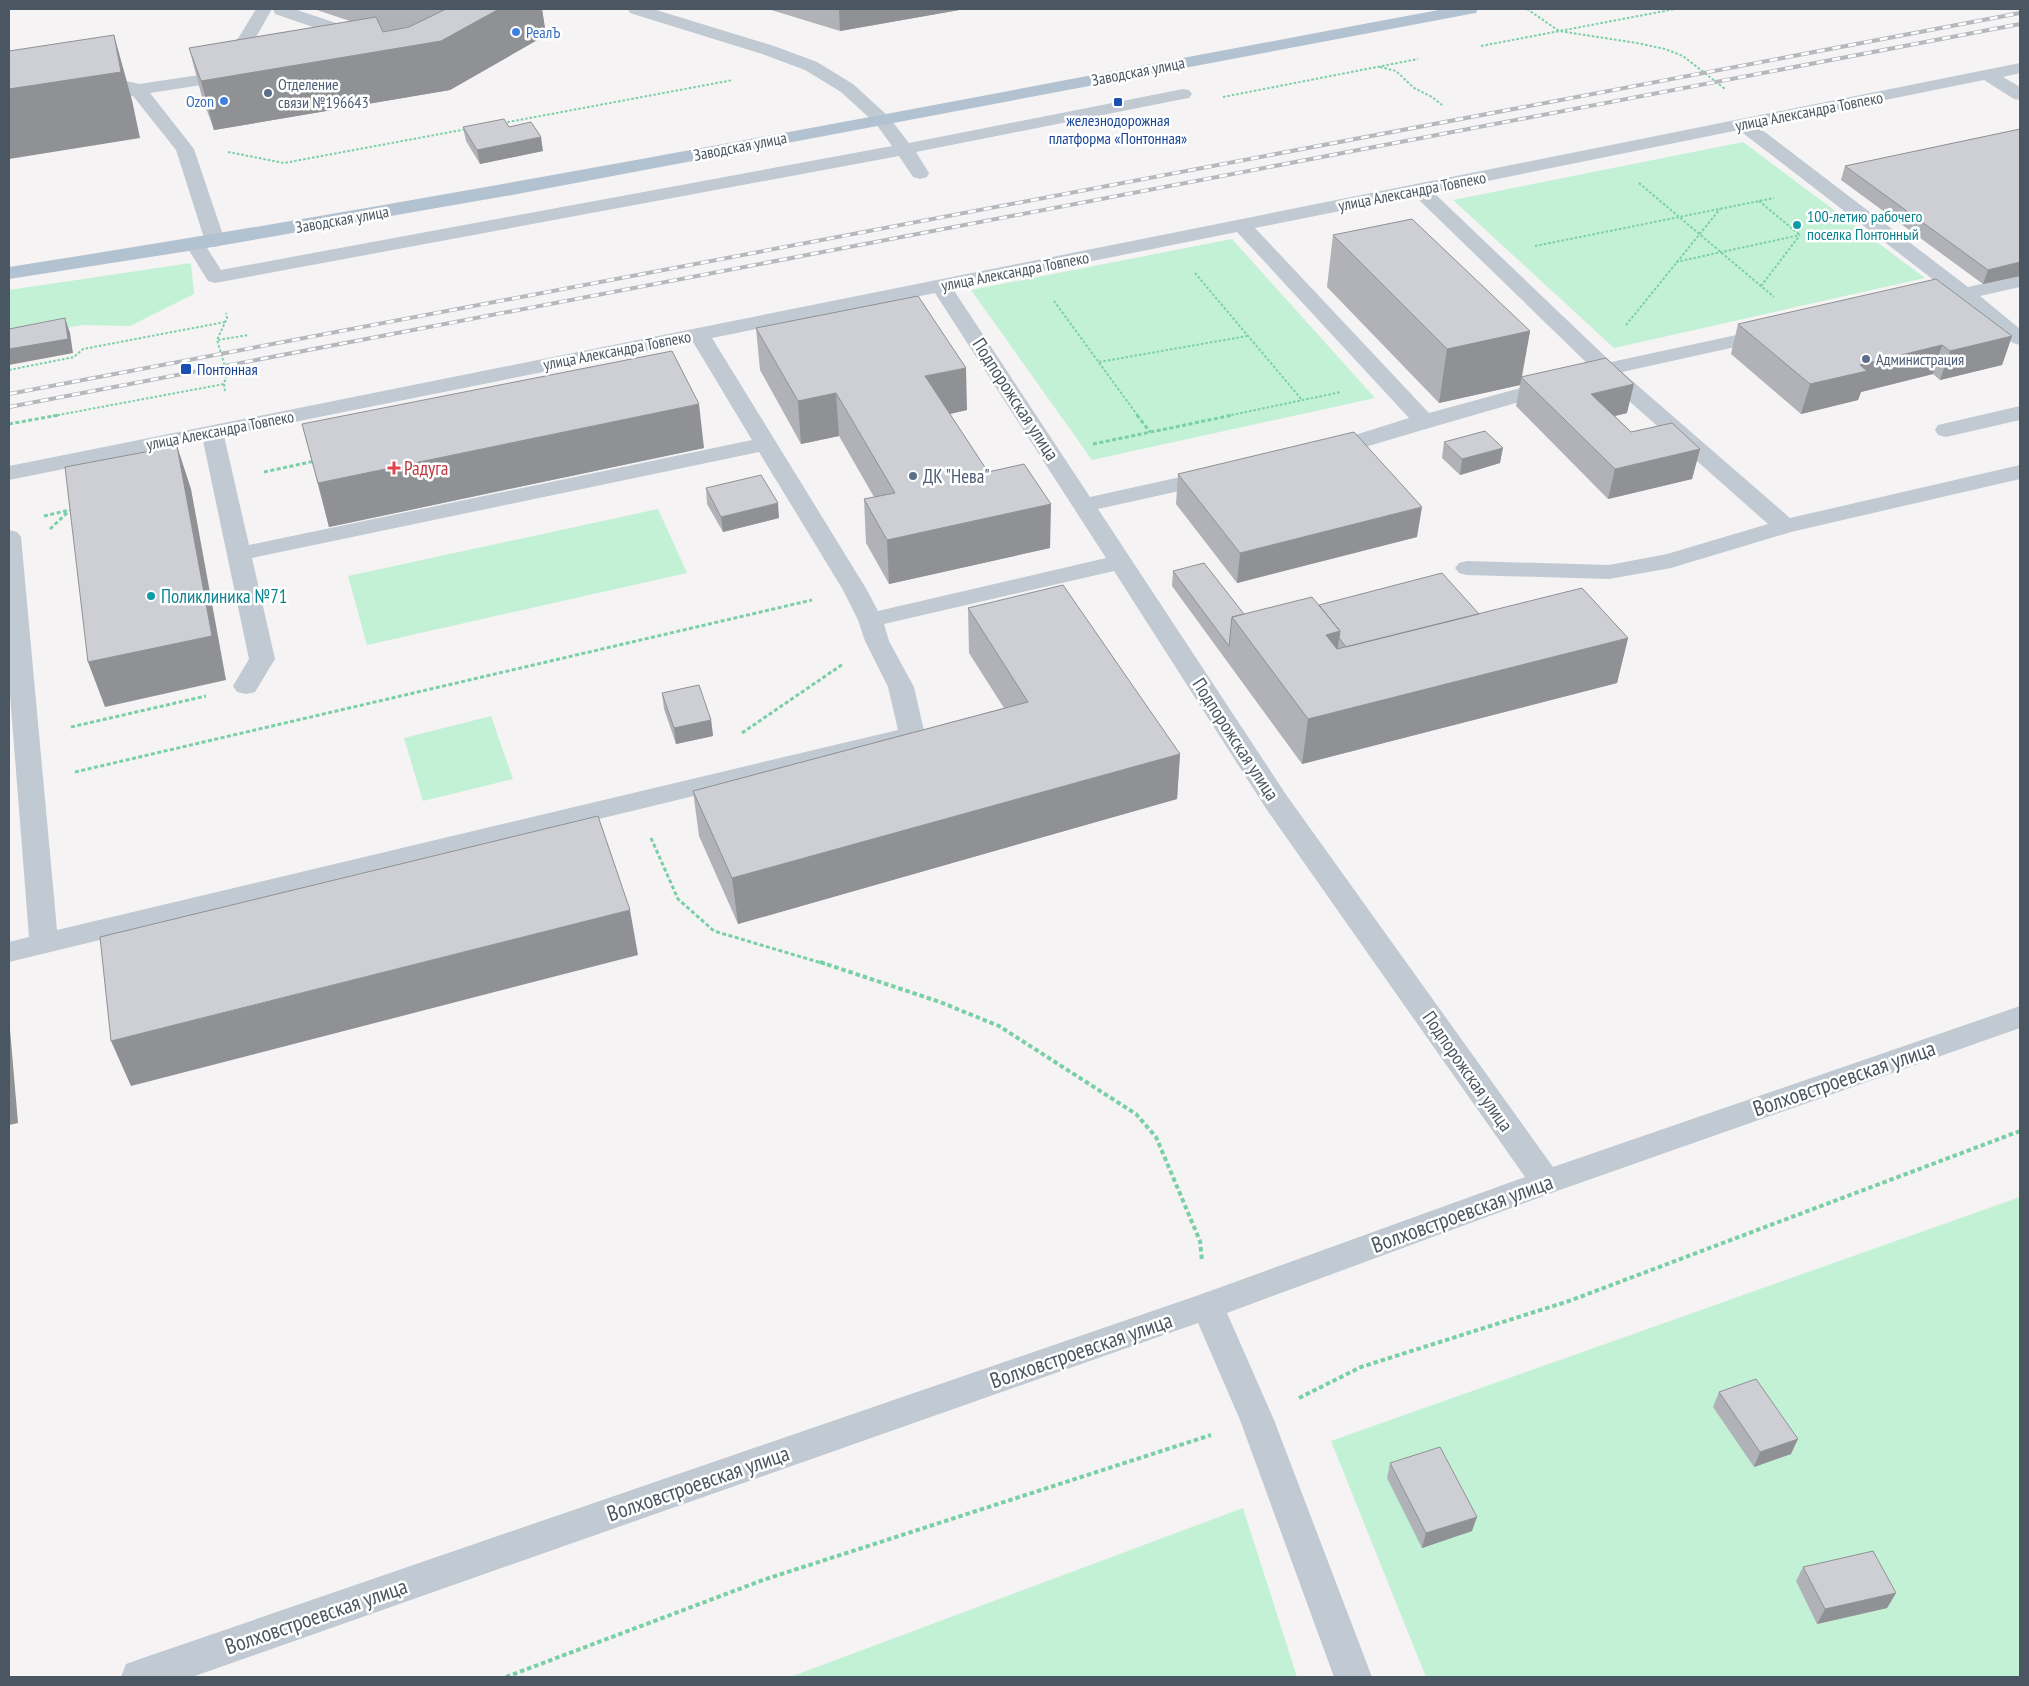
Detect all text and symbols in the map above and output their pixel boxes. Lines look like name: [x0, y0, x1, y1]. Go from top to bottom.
place label: РеалЪ: [526, 22, 560, 42]
marker: РеалЪ: [510, 26, 522, 38]
street label: Заводская улица: [1090, 52, 1186, 90]
place label: Отделение связи №196643: [278, 74, 369, 112]
marker: Отделение связи №196643: [262, 87, 274, 99]
street label: улица Александра Товпеко: [1733, 87, 1885, 135]
place label: Ozon: [186, 91, 214, 111]
marker: Ozon: [218, 95, 230, 107]
marker: железнодорожная платформа «Понтонная»: [1112, 96, 1124, 108]
place label: железнодорожная платформа «Понтонная»: [1049, 110, 1187, 148]
street label: Заводская улица: [692, 127, 788, 165]
street label: улица Александра Товпеко: [1336, 167, 1488, 215]
street label: Заводская улица: [294, 201, 390, 237]
place label: 100-летию рабочего поселка Понтонный: [1807, 206, 1922, 244]
marker: 100-летию рабочего поселка Понтонный: [1791, 219, 1803, 231]
street label: улица Александра Товпеко: [939, 247, 1091, 295]
street label: улица Александра Товпеко: [541, 326, 693, 374]
street label: Подпорожская улица: [967, 333, 1065, 465]
place label: Администрация: [1876, 349, 1964, 369]
marker: Администрация: [1860, 353, 1872, 365]
place label: Понтонная: [197, 359, 258, 379]
marker: Понтонная: [179, 362, 193, 376]
street label: улица Александра Товпеко: [144, 406, 296, 454]
place label: Радуга: [404, 456, 448, 480]
marker: Радуга: [388, 462, 400, 474]
place label: ДК "Нева": [923, 464, 990, 488]
marker: ДК "Нева": [907, 470, 919, 482]
place label: Поликлиника №71: [161, 584, 287, 608]
marker: Поликлиника №71: [145, 590, 157, 602]
street label: Подпорожская улица: [1187, 673, 1285, 805]
street label: Подпорожская улица: [1418, 1006, 1518, 1136]
street label: Волховстроевская улица: [1749, 1034, 1939, 1122]
street label: Волховстроевская улица: [1368, 1167, 1556, 1259]
street label: Волховстроевская улица: [986, 1306, 1176, 1394]
street label: Волховстроевская улица: [603, 1439, 793, 1527]
street label: Волховстроевская улица: [221, 1572, 411, 1660]

